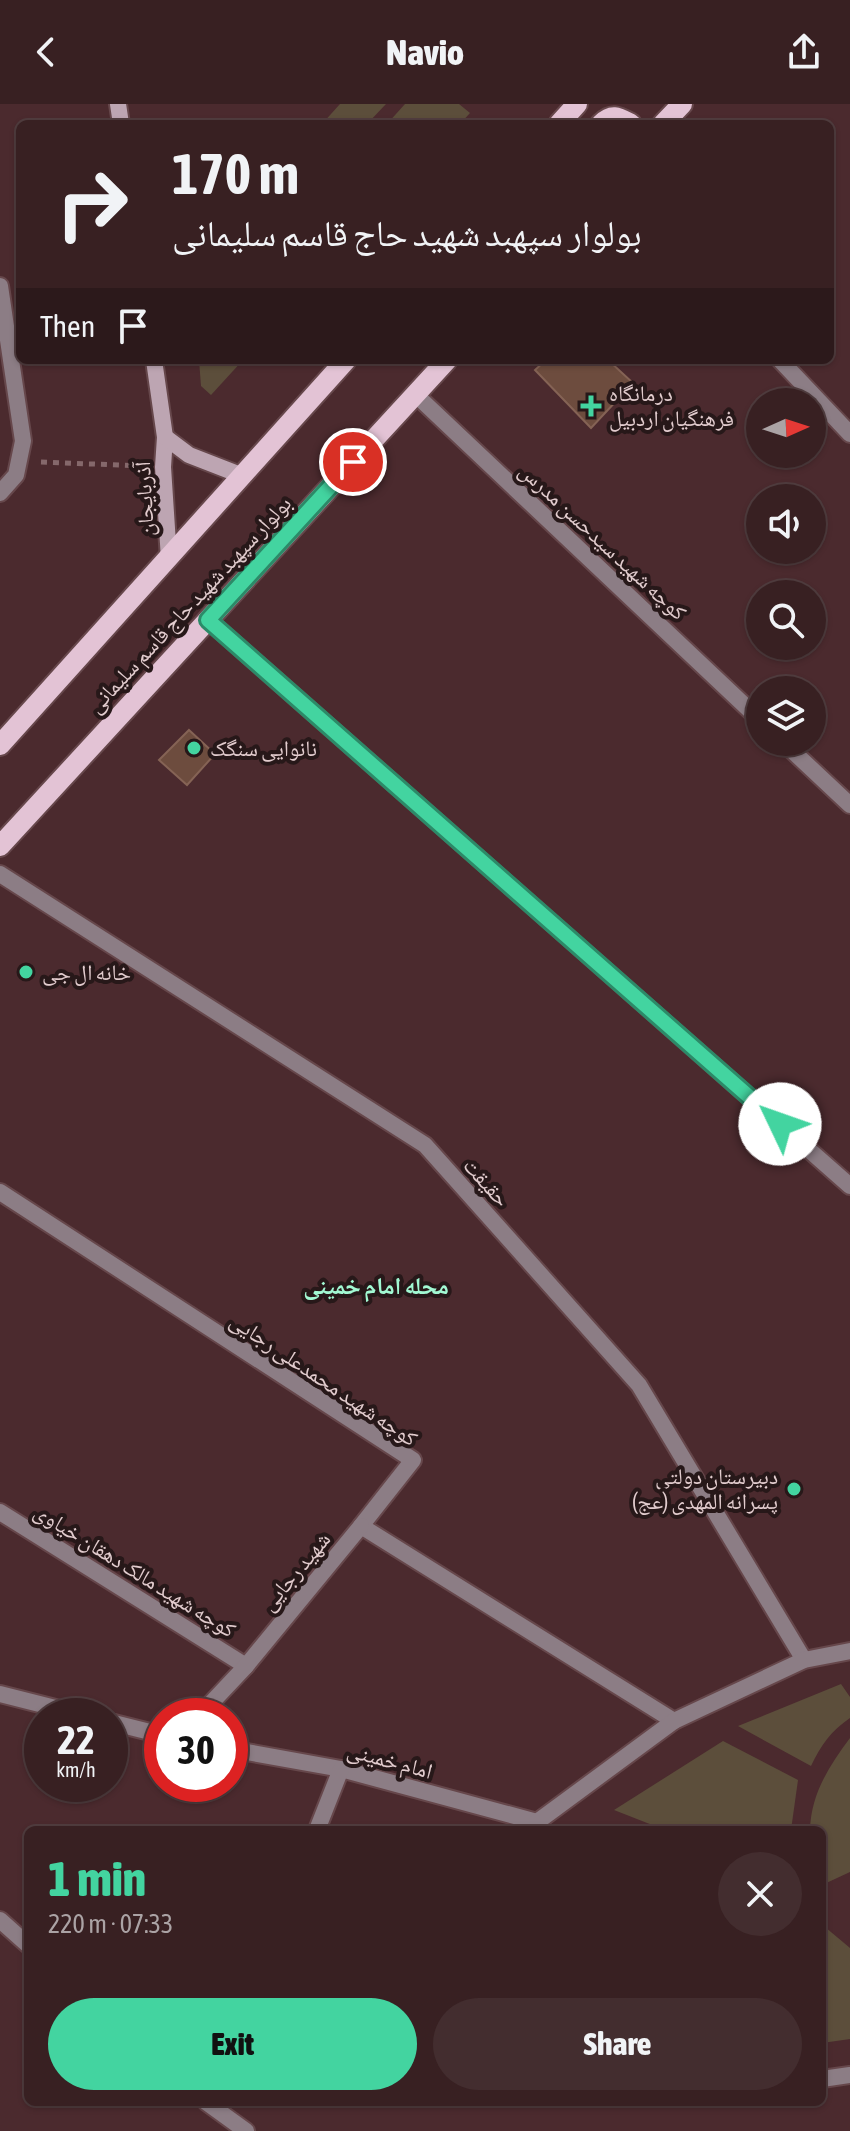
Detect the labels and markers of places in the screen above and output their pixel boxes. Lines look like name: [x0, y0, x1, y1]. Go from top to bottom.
place label: درمانگاه فرهنگیان اردبیل: [609, 380, 734, 432]
marker: درمانگاه فرهنگیان اردبیل: [580, 395, 602, 417]
pin: [319, 428, 387, 496]
place label: نانوایی سنگک: [210, 735, 317, 762]
marker: نانوایی سنگک: [185, 739, 203, 757]
place label: خانه ال جی: [42, 959, 131, 986]
marker: خانه ال جی: [17, 963, 35, 981]
place label: دبیرستان دولتی پسرانه المهدی (عج): [632, 1463, 778, 1515]
marker: دبیرستان دولتی پسرانه المهدی (عج): [785, 1480, 803, 1498]

